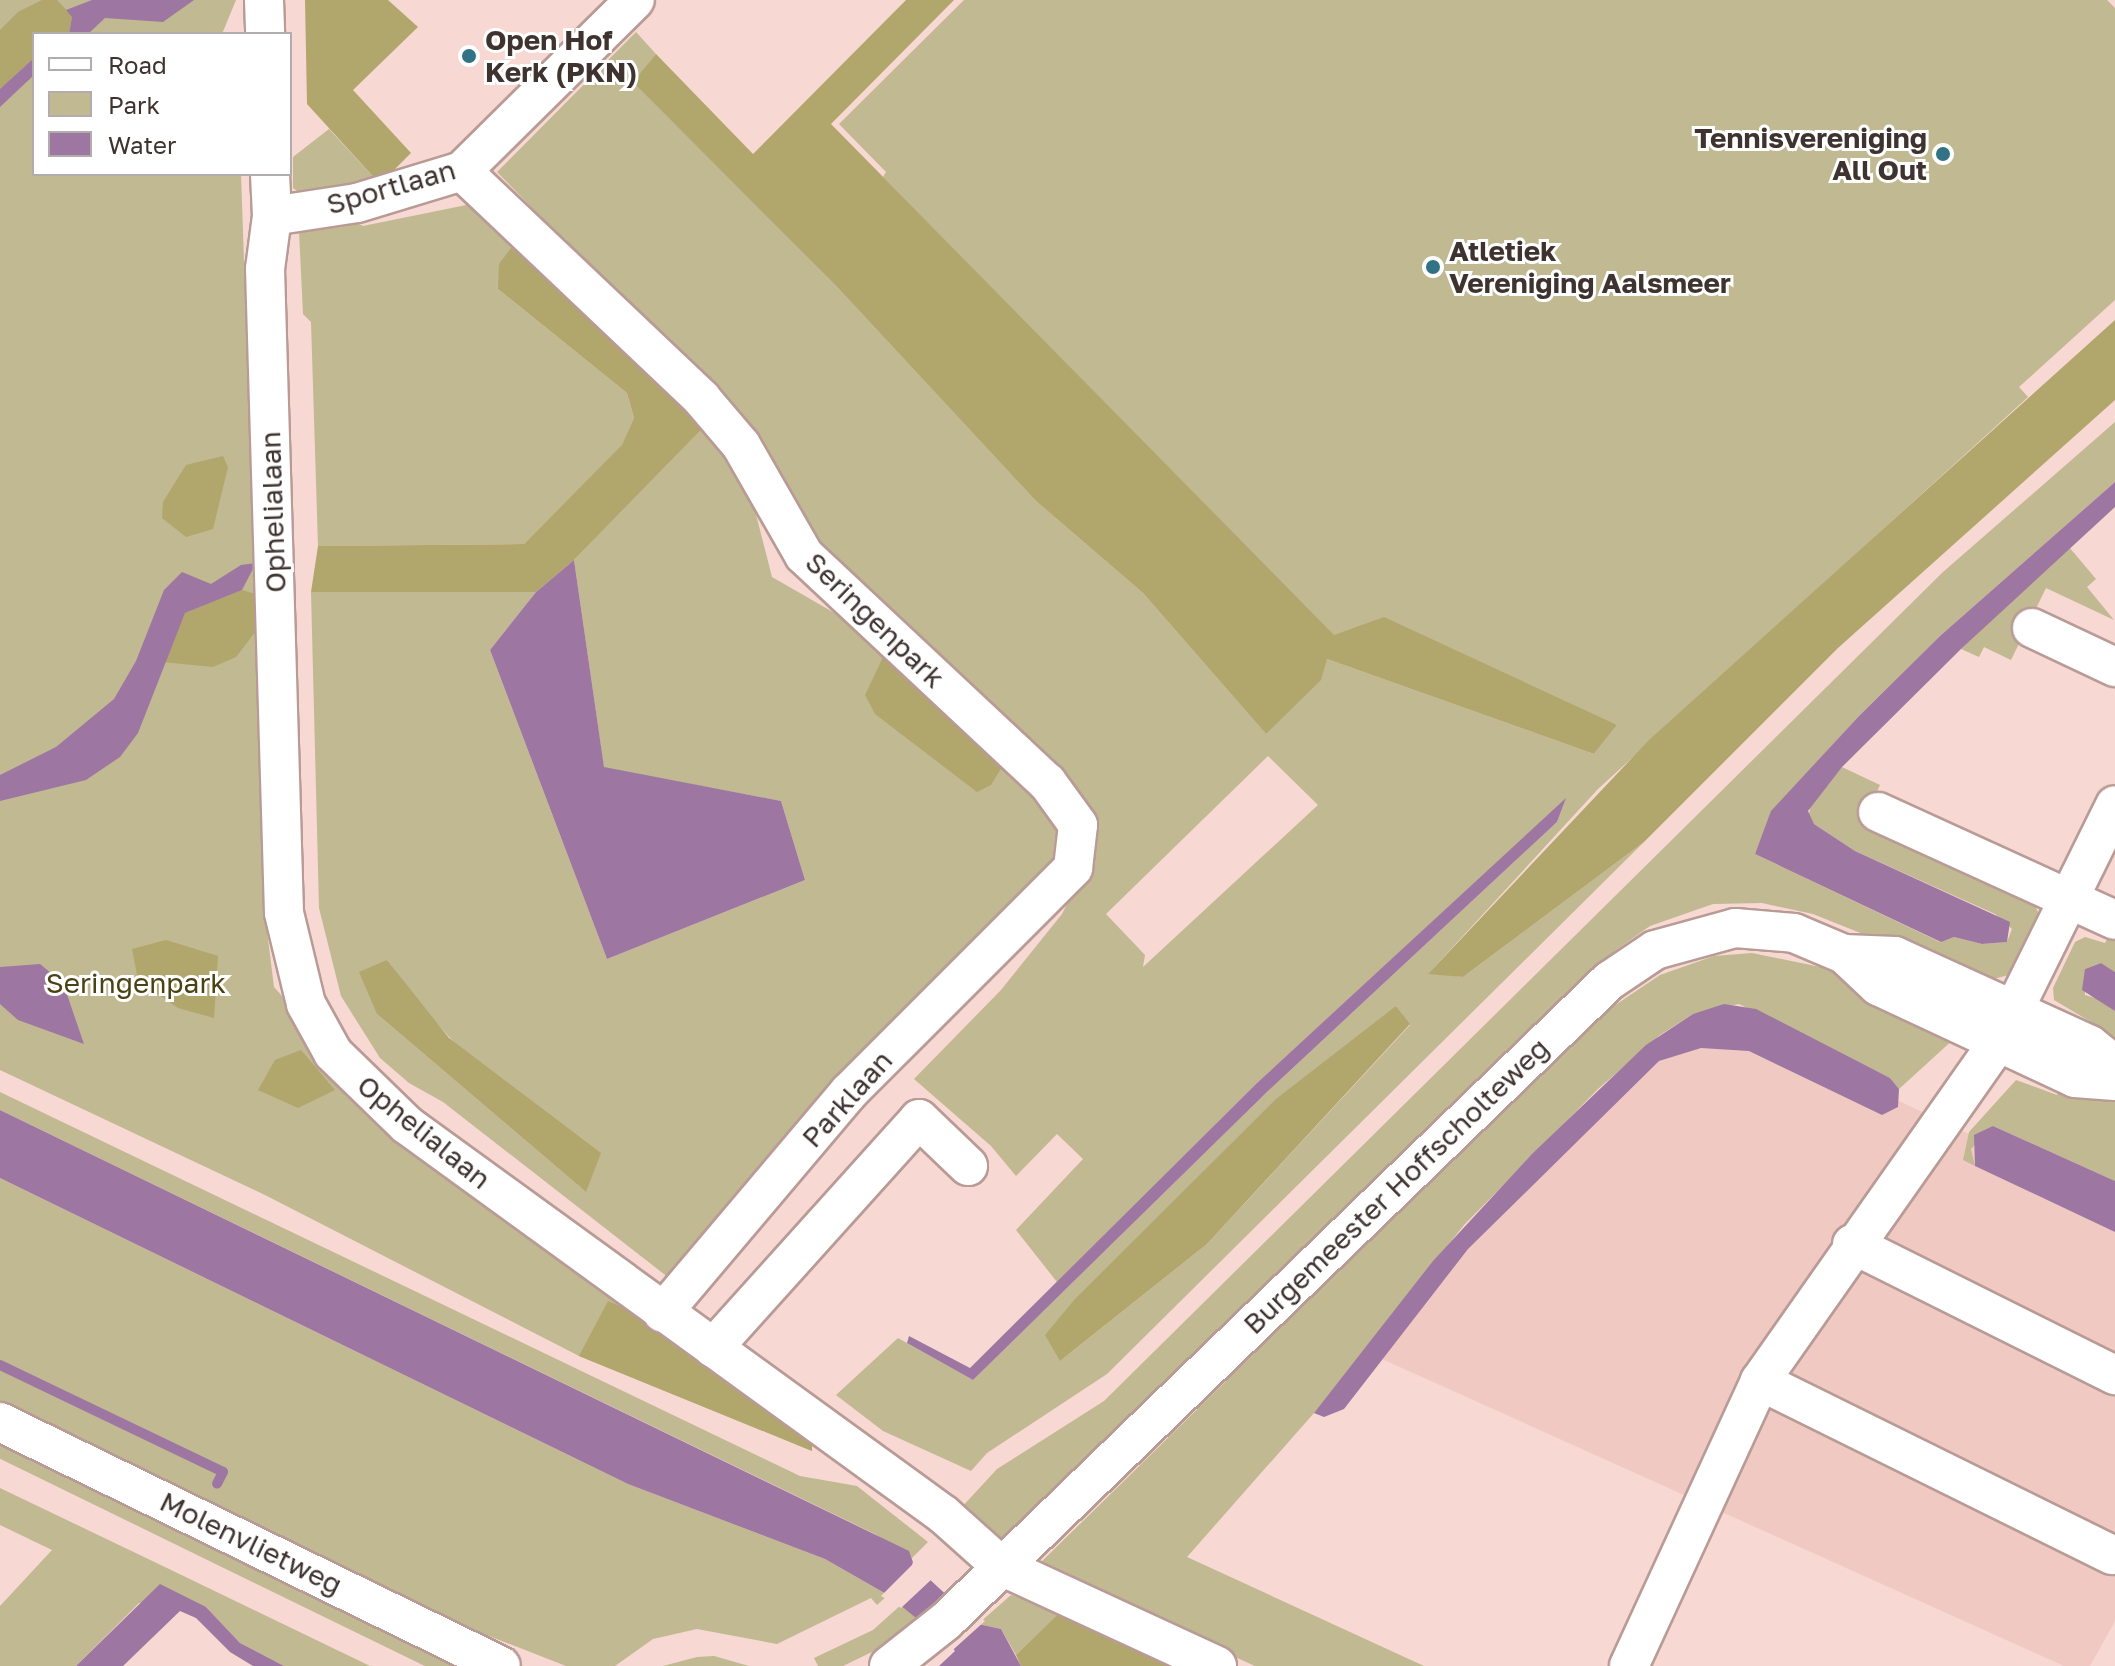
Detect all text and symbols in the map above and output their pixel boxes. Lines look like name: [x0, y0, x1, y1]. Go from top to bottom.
place label: Open Hof Kerk (PKN): [485, 23, 637, 89]
legend: [32, 32, 292, 176]
marker: Open Hof Kerk (PKN): [460, 47, 478, 65]
text: Road: [108, 50, 167, 79]
text: Park: [108, 90, 160, 119]
place label: Tennisvereniging All Out: [1694, 121, 1927, 187]
text: Water: [108, 130, 176, 159]
marker: Tennisvereniging All Out: [1934, 145, 1952, 163]
street label: Sportlaan: [323, 153, 459, 221]
place label: Atletiek Vereniging Aalsmeer: [1449, 234, 1731, 300]
marker: Atletiek Vereniging Aalsmeer: [1424, 258, 1442, 276]
street label: Ophelialaan: [253, 431, 293, 593]
street label: Seringenpark: [798, 545, 952, 695]
park label: Seringenpark: [46, 966, 226, 1000]
street label: Burgemeester Hoffscholteweg: [1236, 1031, 1556, 1341]
street label: Parklaan: [795, 1044, 899, 1154]
street label: Ophelialaan: [351, 1068, 497, 1196]
street label: Molenvlietweg: [155, 1484, 347, 1602]

